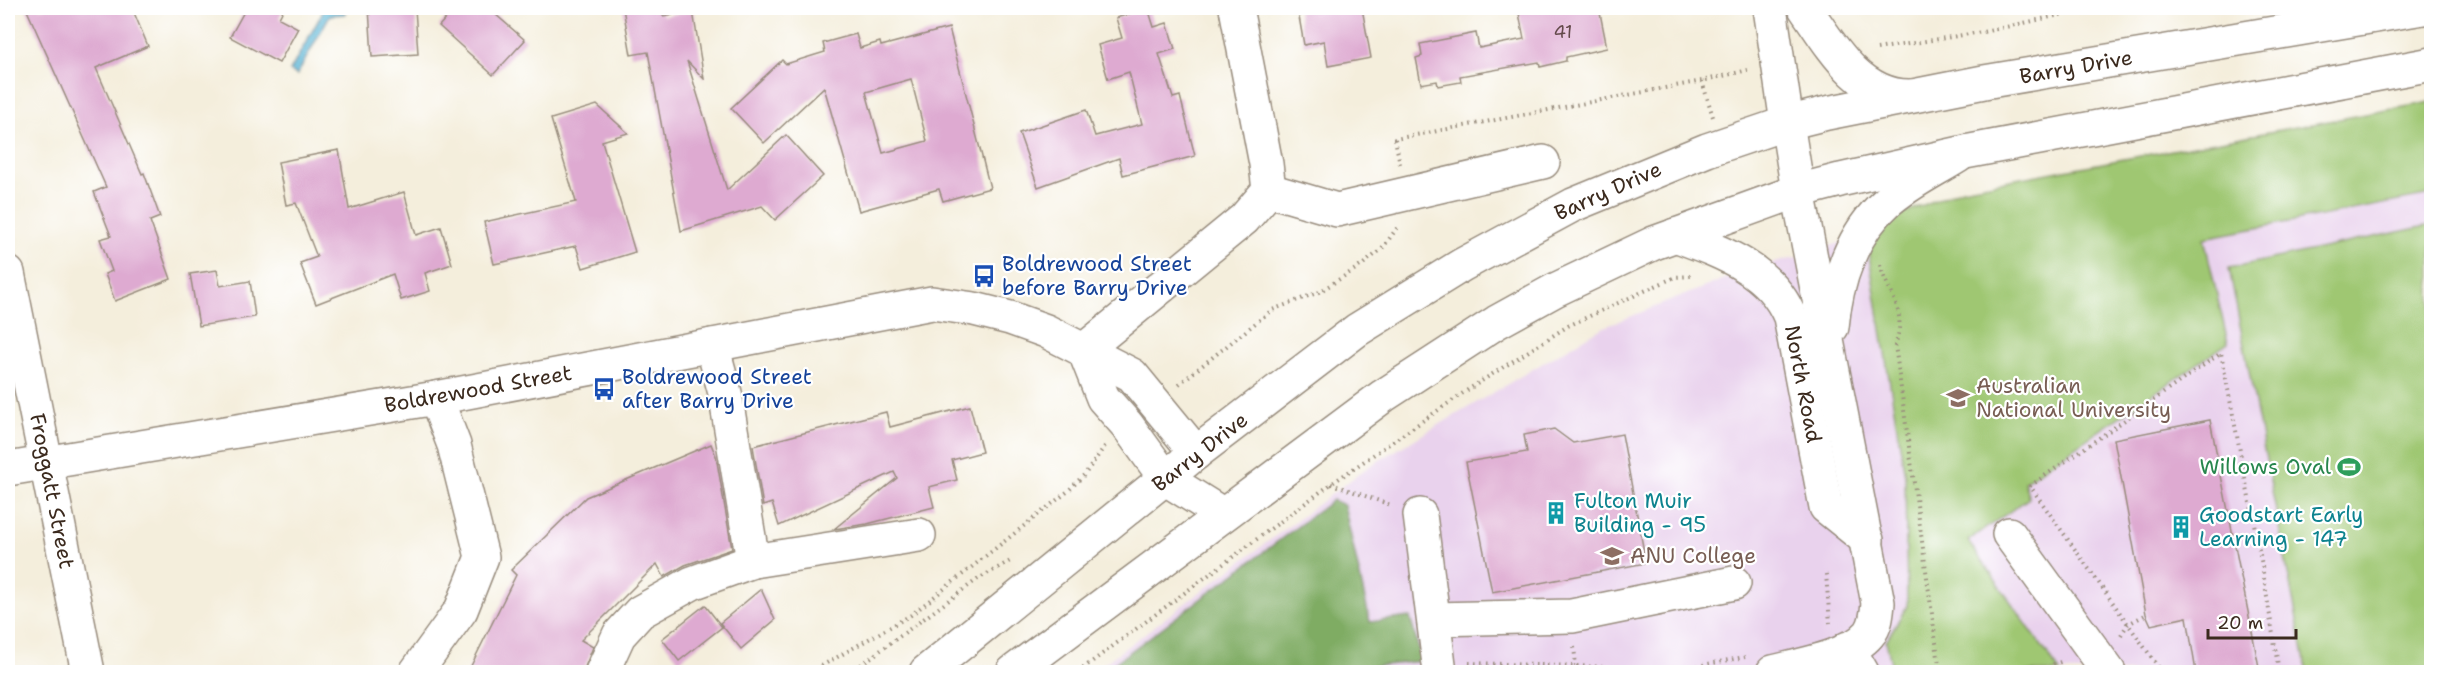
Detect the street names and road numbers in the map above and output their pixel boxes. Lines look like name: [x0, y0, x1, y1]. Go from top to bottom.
street label: Barry Drive: [2017, 43, 2135, 91]
street label: Barry Drive: [1550, 155, 1666, 227]
street label: North Road: [1778, 323, 1828, 445]
street label: Boldrewood Street: [382, 359, 574, 419]
street label: Barry Drive: [1146, 406, 1254, 498]
street label: Froggatt Street: [23, 411, 81, 571]

